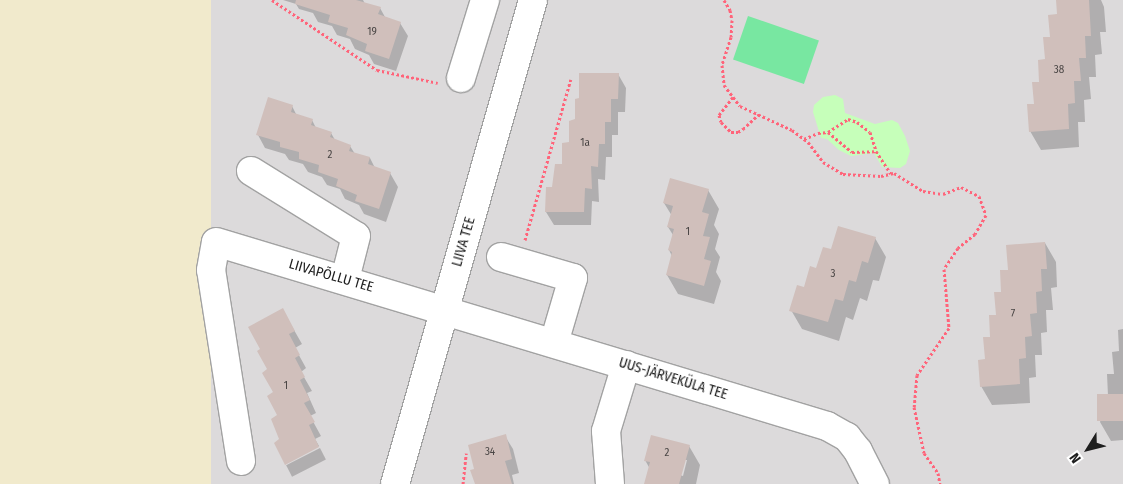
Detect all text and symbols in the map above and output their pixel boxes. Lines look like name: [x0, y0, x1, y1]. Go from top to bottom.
house number: 19: [367, 25, 377, 39]
house number: 38: [1054, 63, 1064, 77]
house number: 1a: [580, 136, 590, 150]
house number: 2: [328, 148, 332, 162]
street label: LIIVA TEE: [449, 215, 479, 269]
house number: 1: [686, 225, 690, 239]
street label: LIIVAPÕLLU TEE: [287, 256, 375, 296]
house number: 3: [831, 267, 835, 281]
house number: 7: [1011, 307, 1015, 321]
street label: UUS-JÄRVEKÜLA TEE: [617, 354, 729, 404]
house number: 1: [284, 379, 288, 393]
north arrow: [1063, 424, 1113, 474]
house number: 34: [485, 445, 495, 459]
house number: 2: [665, 446, 669, 460]
text: N: [1066, 450, 1085, 467]

